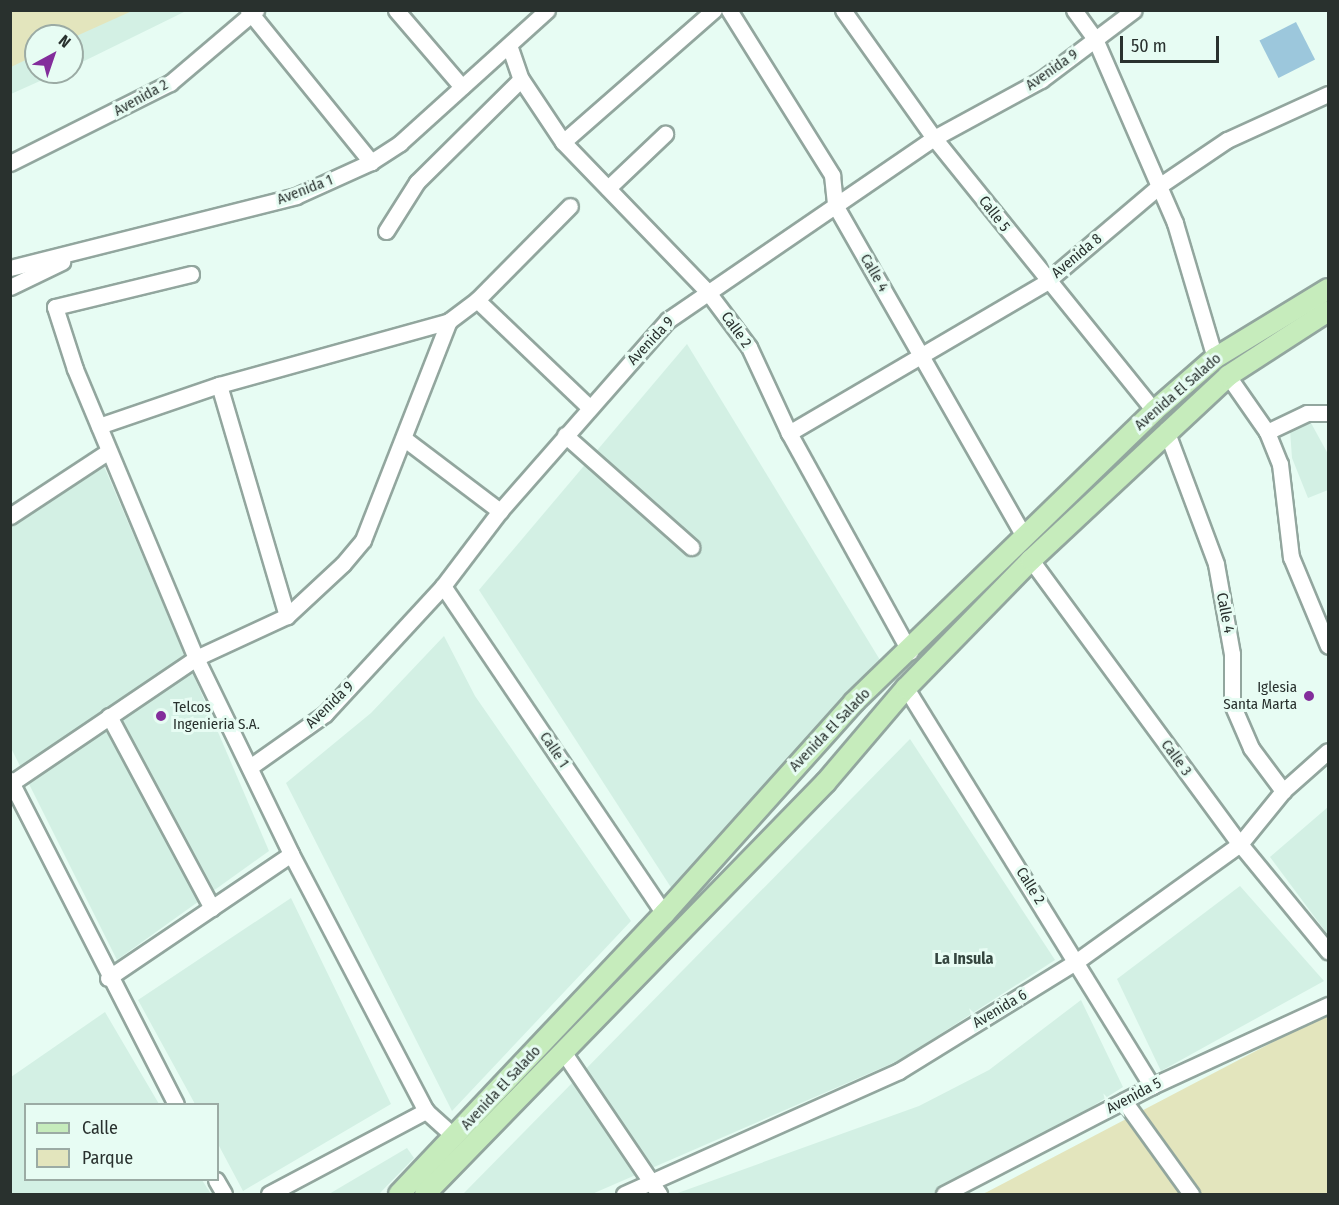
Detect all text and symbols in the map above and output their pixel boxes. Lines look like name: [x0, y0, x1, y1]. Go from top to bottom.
north arrow: [24, 24, 84, 84]
scale bar: [1123, 24, 1222, 62]
text: N: [55, 31, 74, 52]
text: 50 m: [1131, 35, 1167, 57]
street label: Avenida 9: [1022, 45, 1082, 95]
street label: Avenida 2: [111, 76, 171, 120]
street label: Avenida 1: [275, 171, 335, 209]
street label: Calle 5: [974, 193, 1014, 235]
street label: Avenida 8: [1048, 230, 1106, 282]
street label: Calle 4: [856, 251, 892, 295]
street label: Calle 2: [717, 309, 755, 351]
street label: Avenida 9: [624, 313, 678, 369]
street label: Avenida El Salado: [1131, 350, 1225, 434]
street label: Calle 4: [1212, 591, 1238, 635]
street label: Avenida 9: [302, 678, 358, 732]
place label: Iglesia Santa Marta: [1223, 678, 1297, 713]
street label: Avenida El Salado: [786, 685, 874, 775]
marker: Iglesia Santa Marta: [1302, 689, 1316, 703]
place label: Telcos Ingenieria S.A.: [173, 698, 260, 733]
marker: Telcos Ingenieria S.A.: [154, 709, 168, 723]
street label: Calle 1: [536, 729, 572, 771]
street label: Calle 3: [1157, 736, 1195, 780]
street label: Calle 2: [1012, 864, 1048, 908]
district label: La Insula: [935, 949, 993, 969]
street label: Avenida 6: [970, 986, 1030, 1032]
street label: Avenida El Salado: [457, 1042, 545, 1134]
street label: Avenida 5: [1104, 1074, 1164, 1118]
legend: [24, 1103, 219, 1181]
text: Calle: [82, 1117, 118, 1139]
text: Parque: [82, 1147, 133, 1169]

